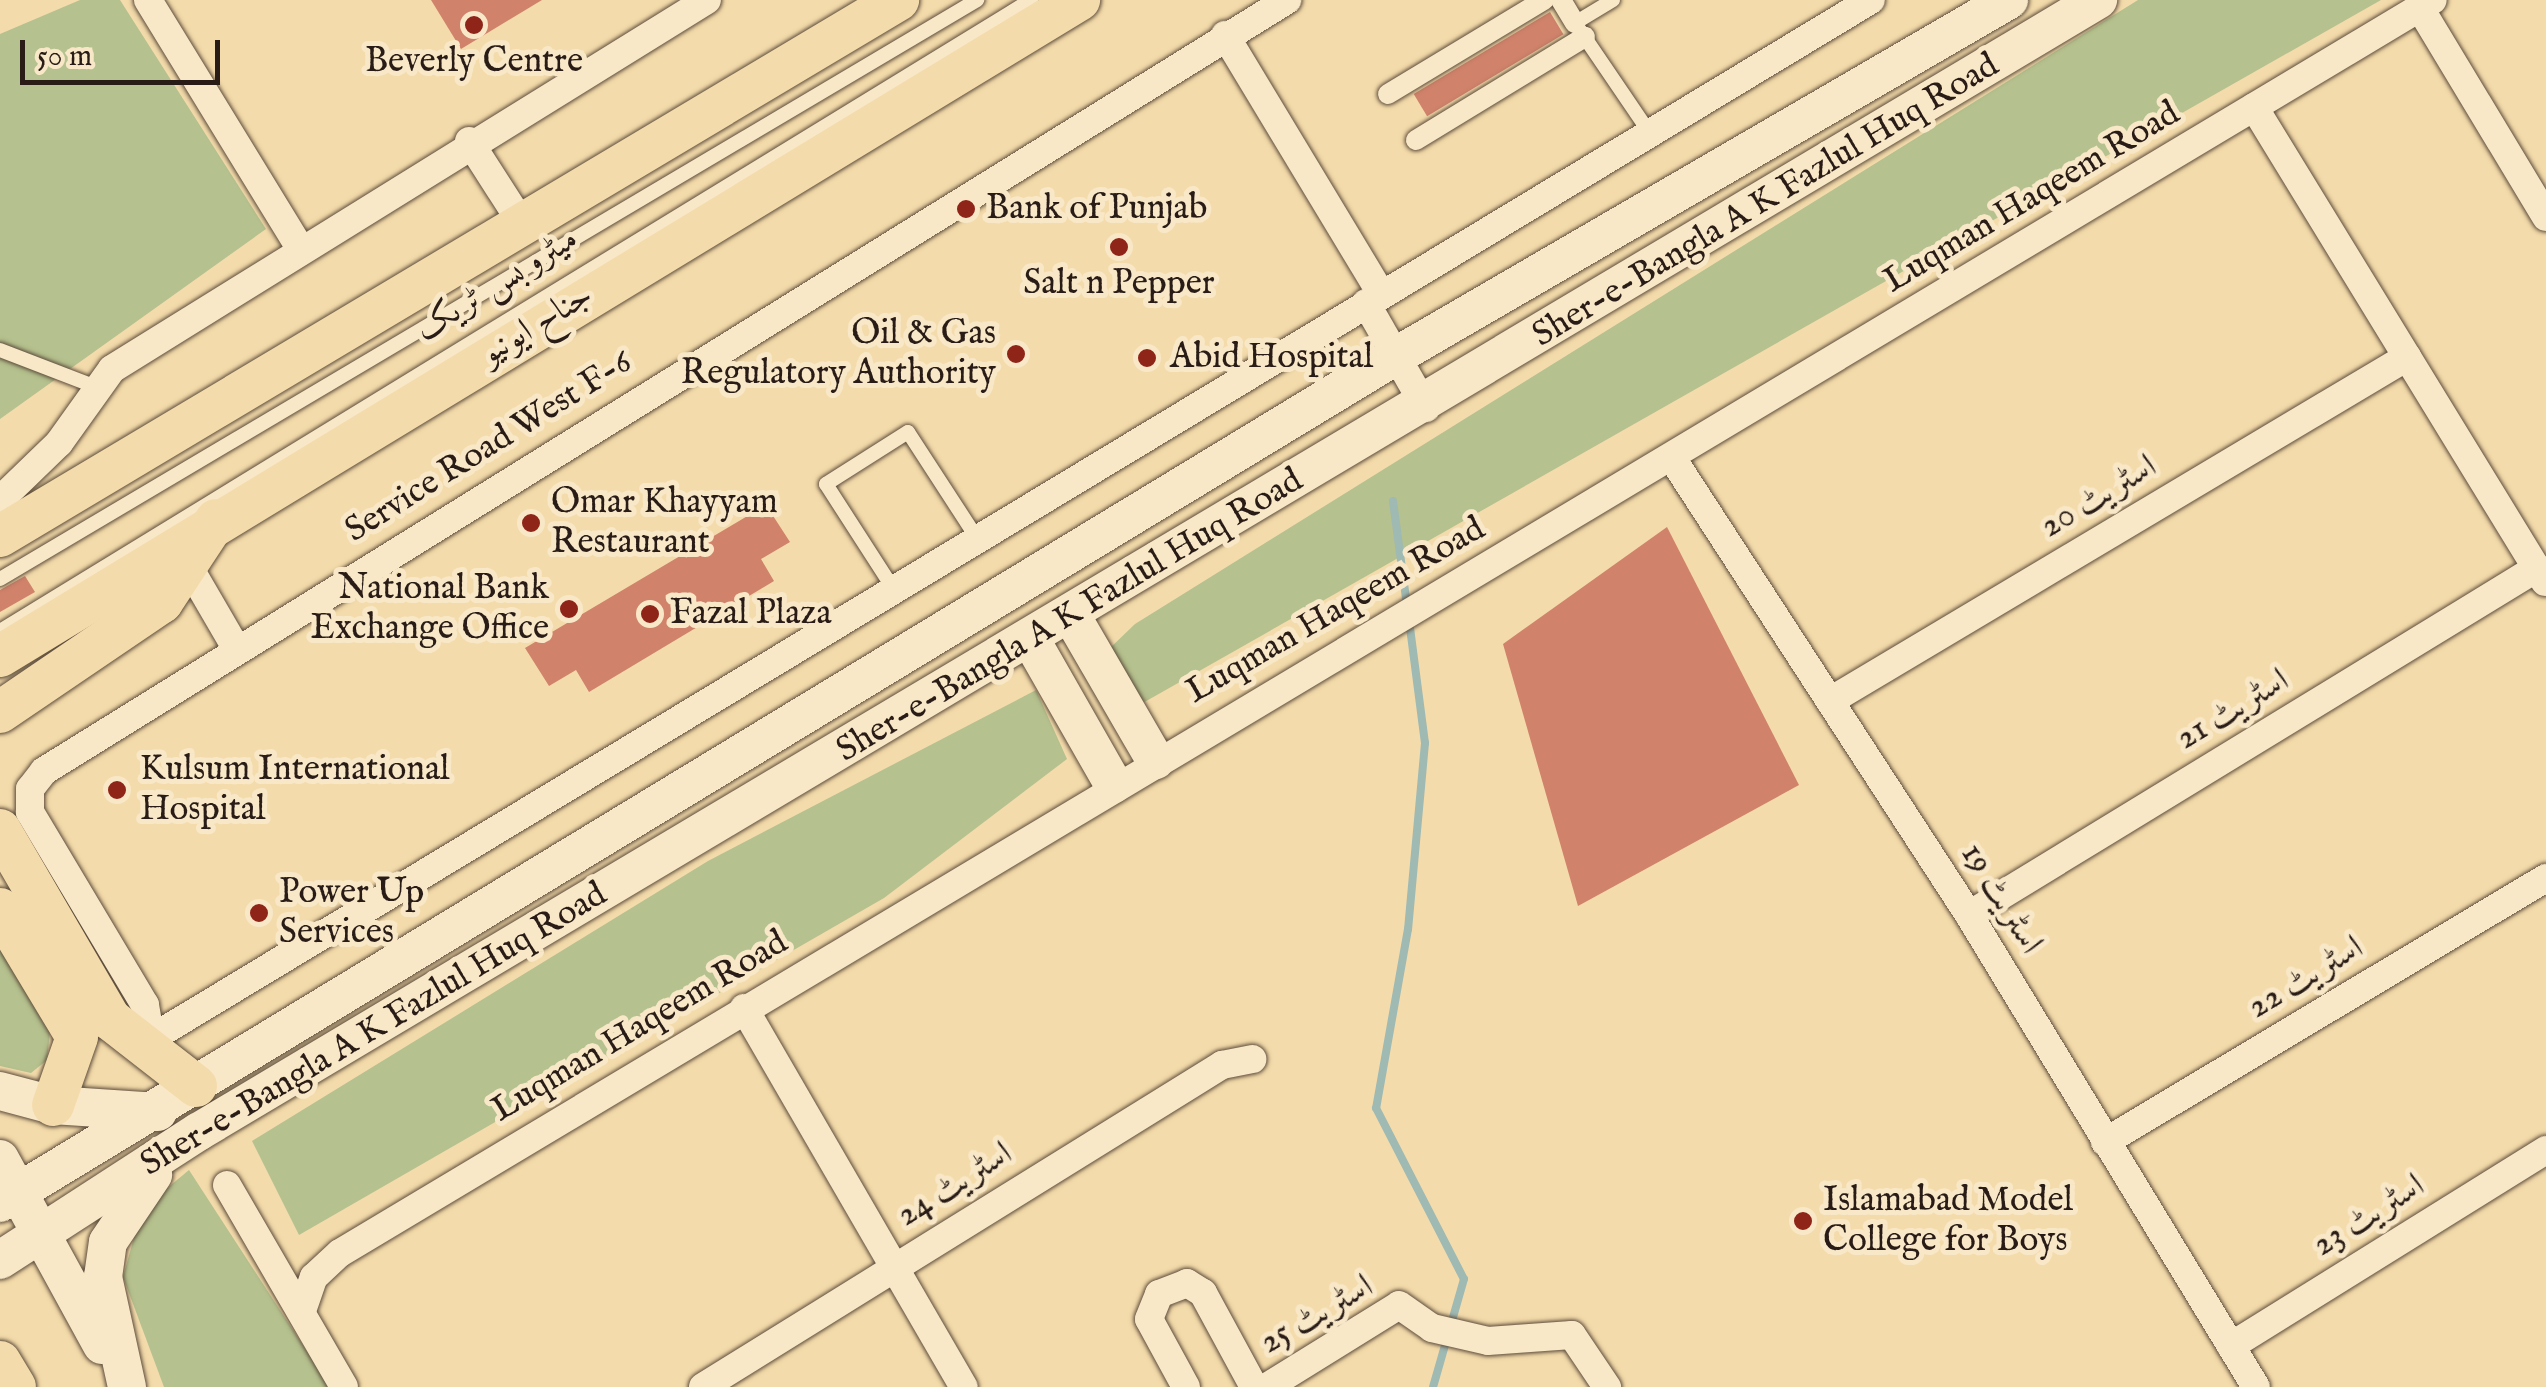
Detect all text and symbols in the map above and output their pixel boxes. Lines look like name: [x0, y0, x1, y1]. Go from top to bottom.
marker: Beverly Centre: [463, 14, 485, 36]
scale bar: [25, 20, 225, 82]
text: 50 m: [37, 38, 92, 76]
place label: Beverly Centre: [365, 41, 583, 83]
street label: Sher-e-Bangla A K Fazlul Huq Road: [1525, 45, 2007, 357]
street label: Luqman Haqeem Road: [1877, 93, 2187, 303]
place label: Bank of Punjab: [986, 188, 1207, 230]
marker: Bank of Punjab: [955, 198, 977, 220]
street label: میٹرو بس ٹریک: [408, 218, 586, 352]
marker: Salt n Pepper: [1108, 236, 1130, 258]
place label: Salt n Pepper: [1023, 263, 1215, 305]
street label: جناح ایونیو: [473, 275, 601, 375]
place label: Oil & Gas Regulatory Authority: [681, 313, 996, 395]
place label: Abid Hospital: [1170, 337, 1373, 379]
street label: Service Road West F-6: [338, 342, 640, 552]
marker: Oil & Gas Regulatory Authority: [1005, 343, 1027, 365]
marker: Abid Hospital: [1134, 345, 1160, 371]
street label: اسٹریٹ 20: [2033, 446, 2165, 548]
street label: Sher-e-Bangla A K Fazlul Huq Road: [829, 460, 1311, 772]
place label: Omar Khayyam Restaurant: [551, 482, 778, 564]
street label: Luqman Haqeem Road: [1179, 508, 1493, 714]
marker: Omar Khayyam Restaurant: [520, 512, 542, 534]
place label: National Bank Exchange Office: [310, 568, 549, 650]
place label: Fazal Plaza: [670, 593, 832, 635]
marker: National Bank Exchange Office: [558, 598, 580, 620]
marker: Fazal Plaza: [639, 603, 661, 625]
street label: اسٹریٹ 21: [2169, 660, 2297, 760]
place label: Kulsum International Hospital: [140, 749, 450, 831]
marker: Kulsum International Hospital: [104, 777, 130, 803]
street label: اسٹریٹ 19: [1951, 836, 2051, 962]
place label: Power Up Services: [279, 872, 424, 954]
street label: Sher-e-Bangla A K Fazlul Huq Road: [133, 874, 615, 1186]
marker: Power Up Services: [248, 902, 270, 924]
street label: Luqman Haqeem Road: [485, 922, 795, 1132]
street label: اسٹریٹ 22: [2241, 927, 2371, 1029]
street label: اسٹریٹ 24: [890, 1133, 1020, 1237]
street label: اسٹریٹ 23: [2305, 1165, 2433, 1267]
place label: Islamabad Model College for Boys: [1823, 1180, 2073, 1262]
marker: Islamabad Model College for Boys: [1792, 1210, 1814, 1232]
street label: اسٹریٹ 25: [1253, 1266, 1381, 1364]

